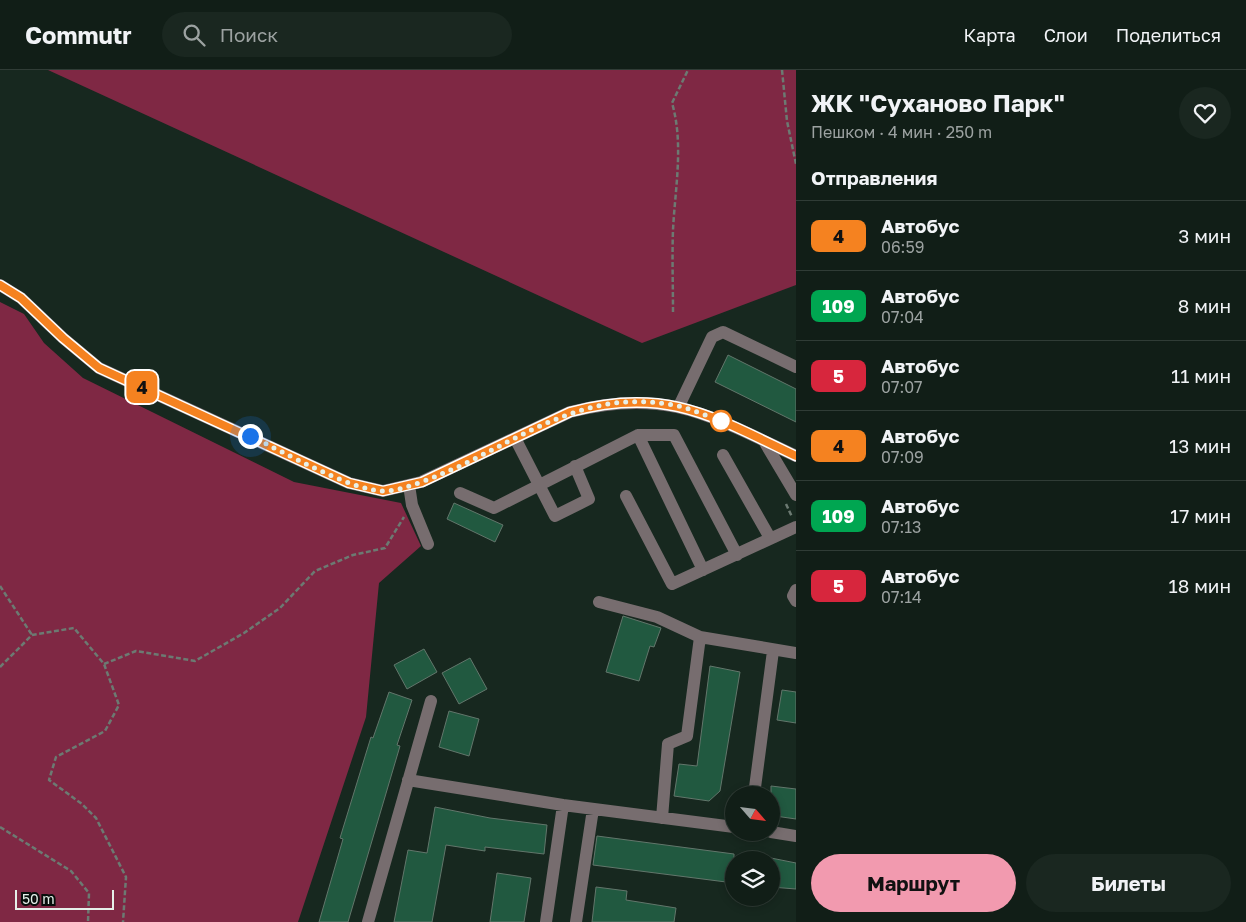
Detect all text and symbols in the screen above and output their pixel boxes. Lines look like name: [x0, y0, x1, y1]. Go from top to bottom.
search box: [162, 12, 512, 57]
text: Commutr: [25, 20, 132, 49]
icon: search: [180, 21, 208, 49]
text: Поиск: [220, 23, 278, 46]
text: Карта: [964, 24, 1016, 46]
text: Слои: [1044, 24, 1088, 46]
text: Поделиться: [1116, 24, 1221, 46]
button: heart: [1179, 87, 1231, 139]
text: ЖК "Суханово Парк": [811, 88, 1065, 117]
text: Пешком · 4 мин · 250 m: [811, 122, 992, 142]
text: Отправления: [811, 166, 937, 189]
text: Автобус: [881, 214, 959, 237]
text: 3 мин: [1178, 224, 1231, 247]
text: 4: [833, 225, 844, 247]
text: 06:59: [881, 237, 924, 257]
text: Автобус: [881, 284, 959, 307]
text: 8 мин: [1178, 294, 1231, 317]
text: 109: [822, 295, 855, 317]
text: 07:04: [881, 307, 924, 327]
text: Автобус: [881, 354, 959, 377]
text: 11 мин: [1171, 364, 1231, 387]
text: 5: [833, 365, 844, 387]
line badge: 4: [126, 371, 158, 403]
text: 4: [136, 376, 148, 398]
text: 07:07: [881, 377, 923, 397]
unlabelled marker: [710, 410, 732, 432]
your location: [238, 424, 263, 449]
text: Автобус: [881, 424, 959, 447]
text: 13 мин: [1169, 434, 1231, 457]
text: 4: [833, 435, 844, 457]
text: 07:09: [881, 447, 924, 467]
text: Автобус: [881, 494, 959, 517]
text: 17 мин: [1170, 504, 1231, 527]
text: 109: [822, 505, 855, 527]
text: 07:13: [881, 517, 921, 537]
text: Автобус: [881, 564, 959, 587]
text: 18 мин: [1169, 574, 1231, 597]
text: 5: [833, 575, 844, 597]
text: 07:14: [881, 587, 922, 607]
north arrow: [725, 786, 780, 841]
map controls: [725, 786, 780, 906]
button: layers: [725, 851, 780, 906]
button: Маршрут: [811, 854, 1016, 912]
button: Билеты: [1026, 854, 1231, 912]
scale bar: [15, 887, 114, 910]
text: 50 m: [22, 890, 55, 907]

